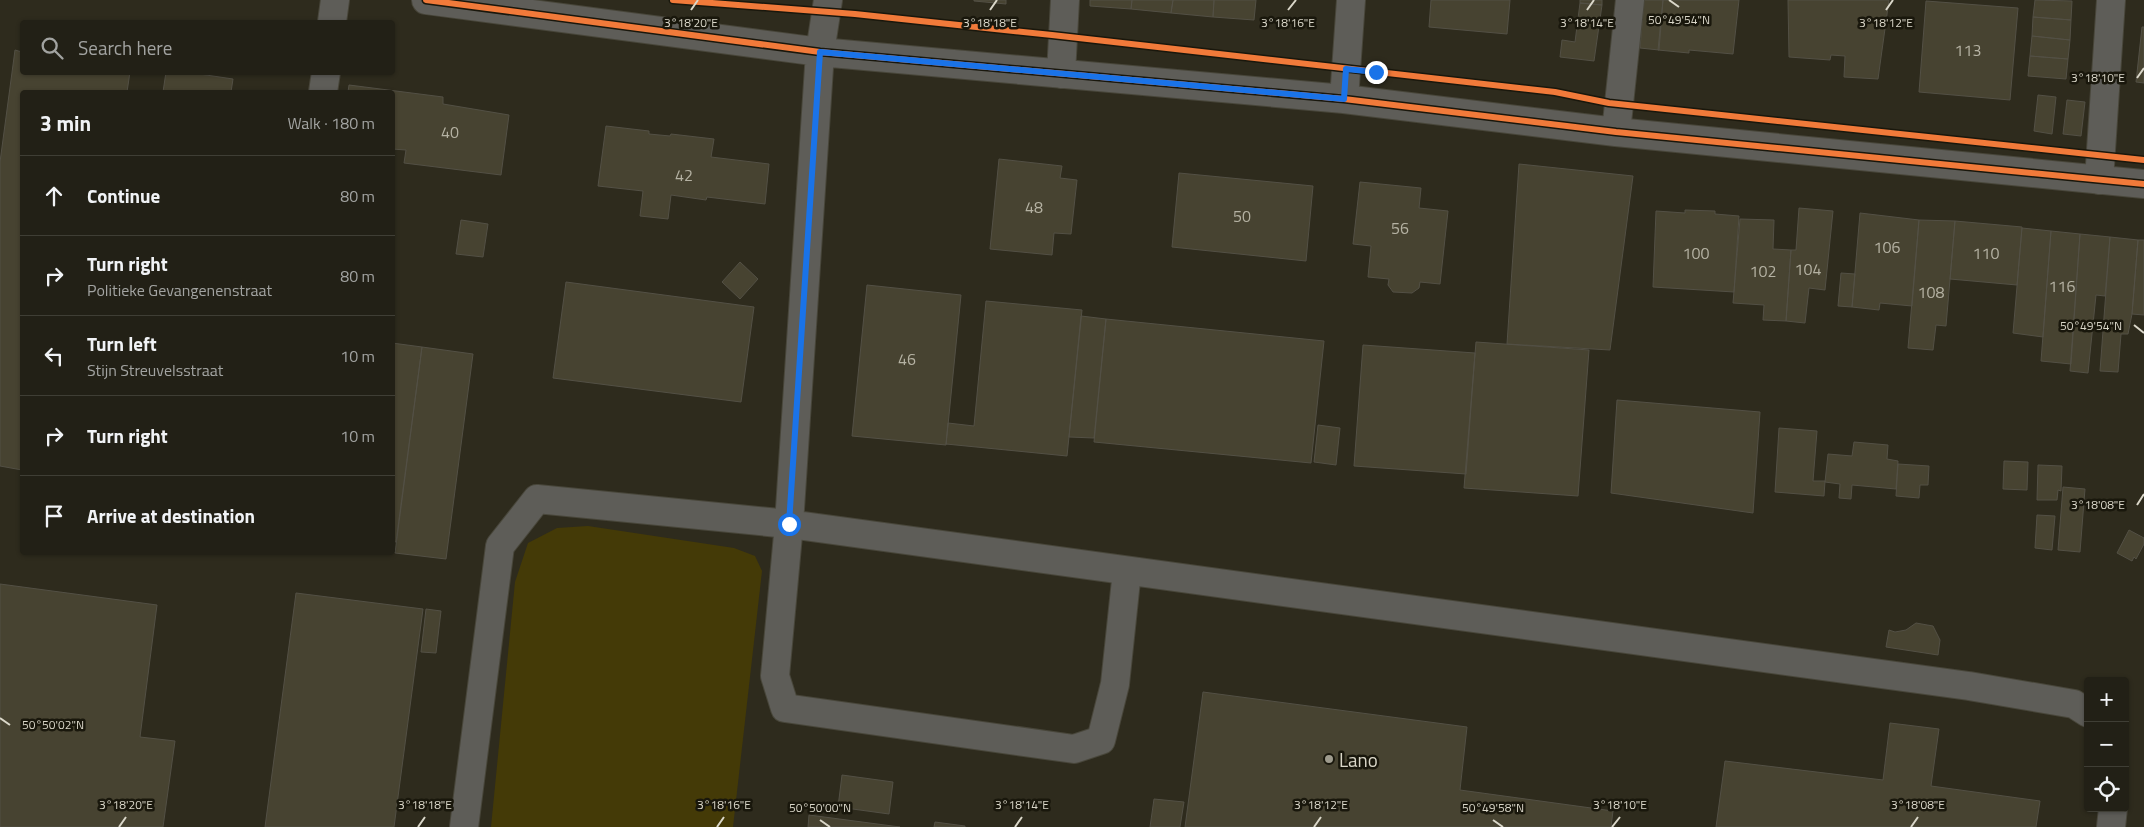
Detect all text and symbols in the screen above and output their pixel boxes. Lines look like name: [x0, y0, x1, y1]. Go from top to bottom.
text: 50°49'54"N: [1648, 10, 1710, 29]
text: 3°18'20"E: [664, 13, 718, 32]
text: 3°18'18"E: [963, 13, 1017, 32]
text: 3°18'16"E: [1261, 13, 1315, 32]
text: 3°18'14"E: [1560, 13, 1614, 32]
text: 3°18'12"E: [1859, 13, 1913, 32]
search box: [20, 20, 395, 75]
text: Search here: [78, 33, 172, 62]
icon: search: [38, 34, 66, 62]
house number: 113: [1955, 38, 1981, 62]
route end: [1365, 61, 1388, 84]
text: 3°18'10"E: [2071, 68, 2125, 87]
text: 3 min: [40, 107, 91, 139]
text: Walk · 180 m: [287, 111, 375, 135]
house number: 40: [441, 120, 459, 144]
house number: 42: [675, 163, 693, 187]
text: Continue: [87, 181, 160, 210]
icon: ahead: [40, 182, 68, 210]
text: 80 m: [340, 184, 375, 208]
house number: 48: [1025, 195, 1043, 219]
house number: 50: [1233, 204, 1251, 228]
house number: 56: [1391, 216, 1409, 240]
house number: 106: [1874, 235, 1900, 259]
house number: 100: [1683, 241, 1709, 265]
house number: 110: [1973, 241, 1999, 265]
text: Turn right: [87, 249, 168, 278]
house number: 104: [1795, 257, 1821, 281]
house number: 102: [1750, 259, 1776, 283]
icon: right: [40, 262, 68, 290]
text: 80 m: [340, 264, 375, 288]
house number: 116: [2049, 274, 2075, 298]
text: Politieke Gevangenenstraat: [87, 278, 272, 302]
house number: 108: [1918, 280, 1944, 304]
text: 50°49'54"N: [2060, 316, 2122, 335]
text: Turn left: [87, 329, 157, 358]
icon: left: [40, 342, 68, 370]
text: 10 m: [340, 344, 375, 368]
house number: 46: [898, 347, 916, 371]
text: Stijn Streuvelsstraat: [87, 358, 223, 382]
text: Turn right: [87, 421, 168, 450]
icon: right: [40, 422, 68, 450]
text: 10 m: [340, 424, 375, 448]
text: 3°18'08"E: [2071, 495, 2125, 514]
text: Arrive at destination: [87, 501, 255, 530]
icon: arrive: [40, 502, 68, 530]
route start: [778, 513, 801, 536]
map controls: [2084, 677, 2129, 812]
button: +: [2084, 677, 2129, 722]
text: 50°50'02"N: [22, 715, 84, 734]
button: −: [2084, 722, 2129, 767]
place label: Lano: [1339, 745, 1378, 774]
marker: Lano: [1323, 753, 1335, 765]
button: locate: [2084, 767, 2129, 812]
text: 3°18'20"E: [99, 795, 153, 814]
text: 3°18'18"E: [398, 795, 452, 814]
text: 3°18'16"E: [697, 795, 751, 814]
text: 3°18'14"E: [995, 795, 1049, 814]
text: 3°18'12"E: [1294, 795, 1348, 814]
text: 3°18'10"E: [1593, 795, 1647, 814]
text: 3°18'08"E: [1891, 795, 1945, 814]
text: 50°50'00"N: [789, 798, 851, 817]
text: 50°49'58"N: [1462, 798, 1524, 817]

